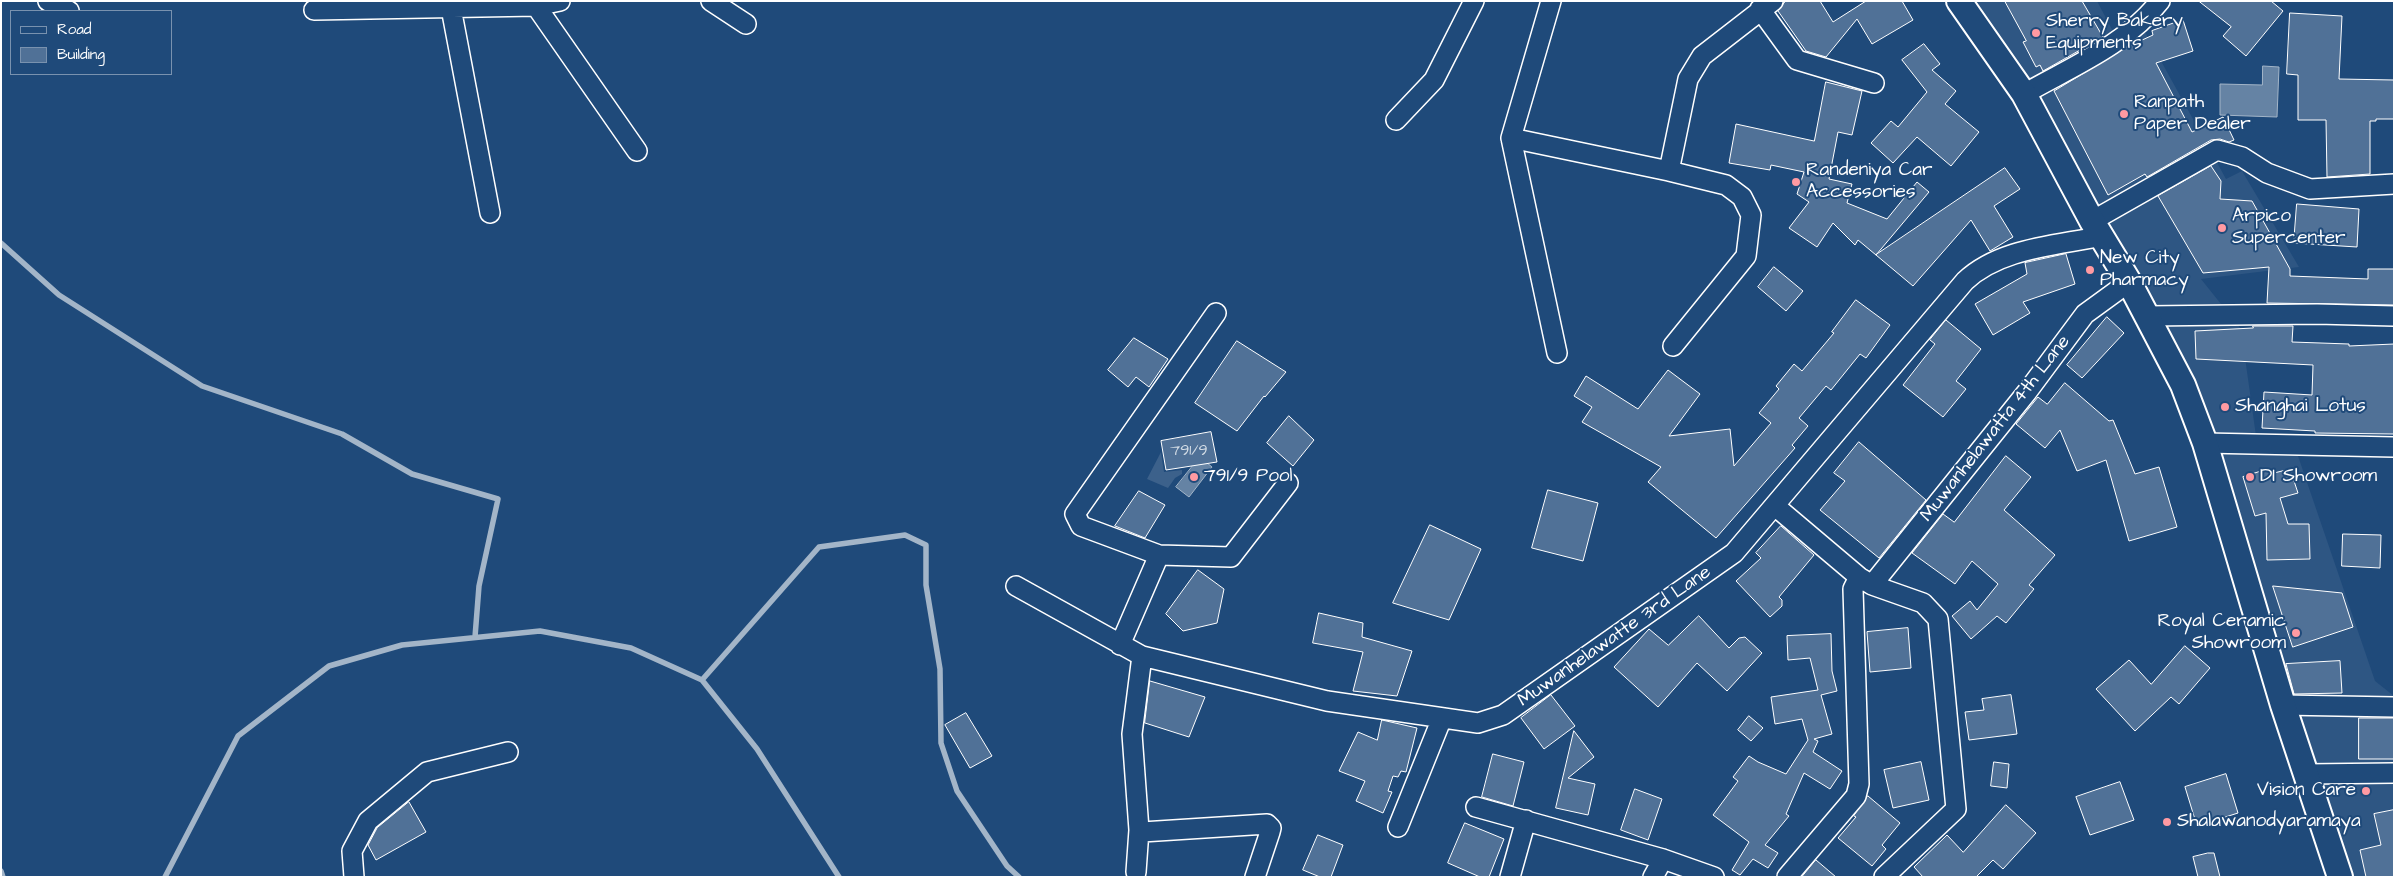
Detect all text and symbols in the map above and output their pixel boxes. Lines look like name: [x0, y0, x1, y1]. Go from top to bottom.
legend: [10, 10, 172, 75]
place label: Sherry Bakery Equipments: [2046, 11, 2183, 55]
text: Road: [57, 19, 91, 40]
marker: Sherry Bakery Equipments: [2030, 27, 2042, 39]
text: Building: [57, 44, 105, 65]
place label: Ranpath Paper Dealer: [2134, 92, 2251, 136]
marker: Ranpath Paper Dealer: [2118, 108, 2130, 120]
place label: Randeniya Car Accessories: [1806, 160, 1932, 204]
marker: Randeniya Car Accessories: [1790, 176, 1802, 188]
place label: Arpico Supercenter: [2232, 206, 2345, 250]
marker: Arpico Supercenter: [2216, 222, 2228, 234]
place label: New City Pharmacy: [2100, 248, 2189, 292]
marker: New City Pharmacy: [2084, 264, 2096, 276]
street label: Muwanhelawatta 4th Lane: [1916, 331, 2076, 527]
place label: Shanghai Lotus: [2235, 396, 2366, 418]
marker: Shanghai Lotus: [2219, 401, 2231, 413]
house number: 791/9: [1170, 442, 1208, 462]
place label: 791/9 Pool: [1204, 466, 1292, 488]
place label: DI Showroom: [2260, 466, 2377, 488]
marker: 791/9 Pool: [1188, 471, 1200, 483]
marker: DI Showroom: [2244, 471, 2256, 483]
street label: Muwanhelawatte 3rd Lane: [1514, 562, 1716, 712]
place label: Royal Ceramic Showroom: [2158, 611, 2286, 655]
marker: Royal Ceramic Showroom: [2290, 627, 2302, 639]
place label: Vision Care: [2257, 780, 2356, 802]
marker: Vision Care: [2360, 785, 2372, 797]
place label: Shalawanodyaramaya: [2177, 811, 2361, 833]
marker: Shalawanodyaramaya: [2161, 816, 2173, 828]

